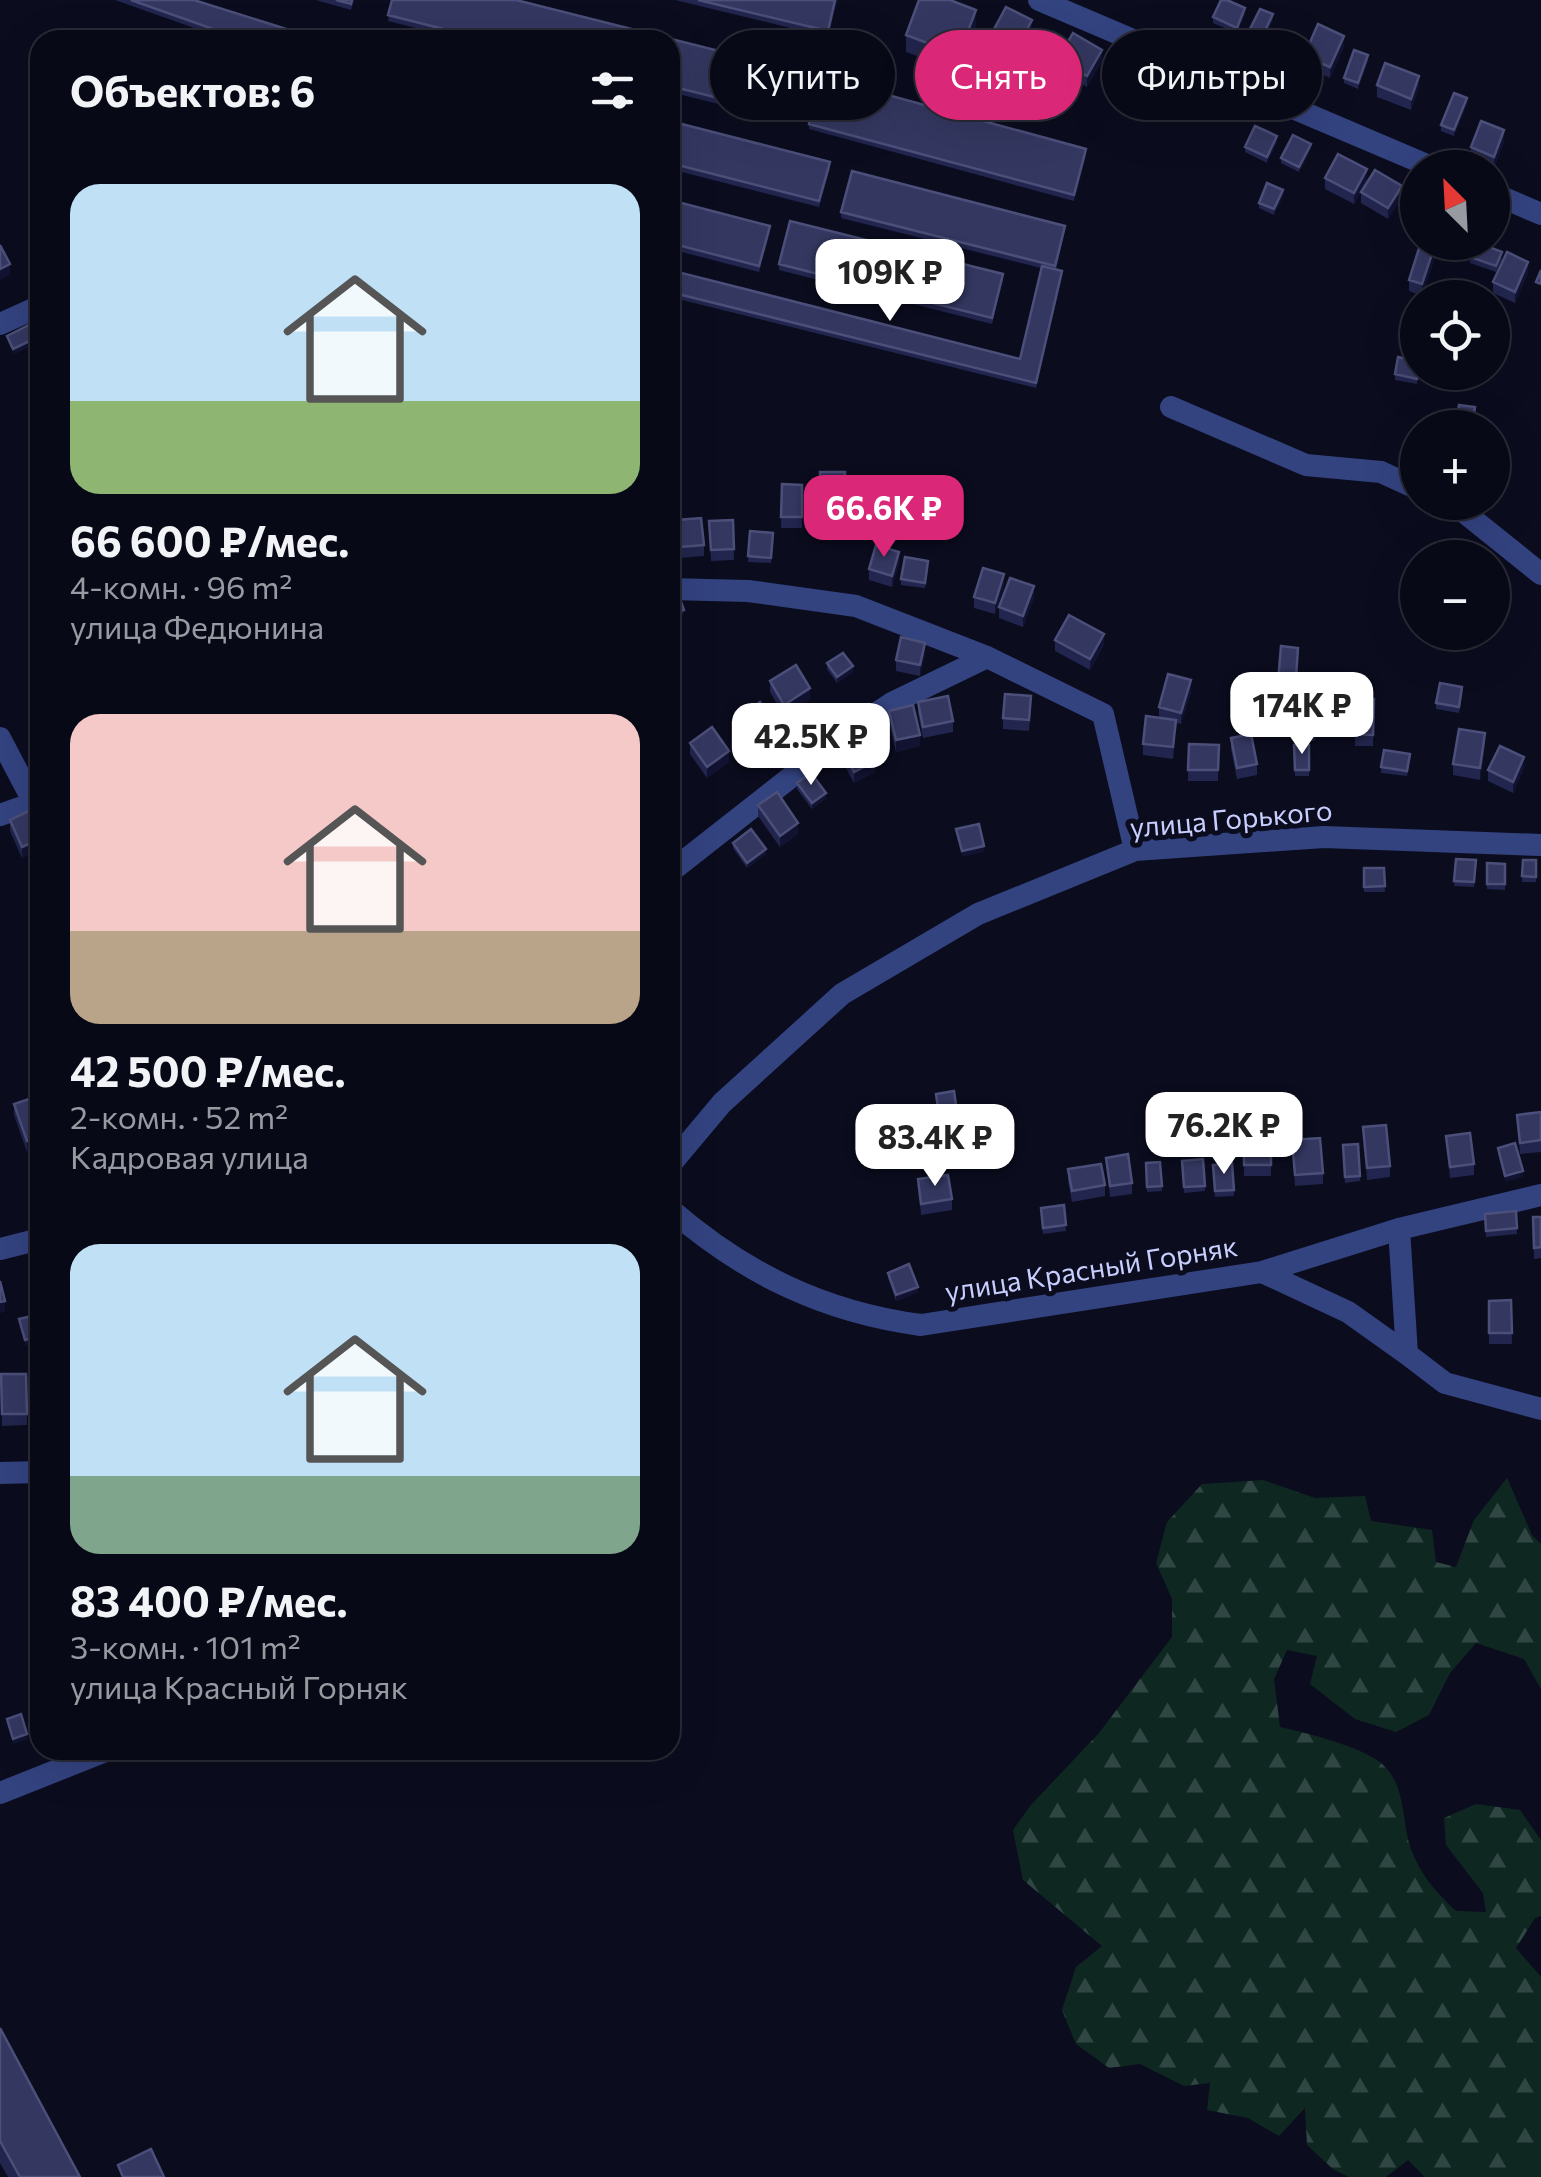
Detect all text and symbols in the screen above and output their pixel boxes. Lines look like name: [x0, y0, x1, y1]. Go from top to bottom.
chip: Купить: [710, 30, 895, 120]
chip: Снять: [915, 30, 1082, 120]
chip: Фильтры: [1102, 30, 1322, 120]
icon: filters: [585, 63, 640, 118]
text: Объектов: 6: [70, 64, 315, 116]
north arrow: [1400, 150, 1510, 260]
map controls: [1400, 150, 1510, 650]
pin: 109K ₽: [809, 239, 971, 324]
icon: home: [265, 249, 445, 429]
text: 109K ₽: [837, 251, 943, 291]
button: locate: [1400, 280, 1510, 390]
button: +: [1400, 410, 1510, 520]
pin: 66.6K ₽: [792, 475, 976, 560]
text: 66.6K ₽: [826, 487, 942, 527]
text: 66 600 ₽/мес.: [70, 514, 349, 566]
button: −: [1400, 540, 1510, 650]
text: 4-комн. · 96 m²: [70, 566, 292, 606]
text: улица Федюнина: [70, 606, 324, 646]
pin: 174K ₽: [1221, 672, 1383, 757]
text: 174K ₽: [1252, 684, 1352, 724]
pin: 42.5K ₽: [719, 703, 903, 788]
text: 42.5K ₽: [754, 715, 868, 755]
icon: home: [265, 779, 445, 959]
street label: улица Горького: [1128, 792, 1334, 844]
text: 42 500 ₽/мес.: [70, 1044, 346, 1096]
pin: 76.2K ₽: [1132, 1092, 1316, 1177]
text: 2-комн. · 52 m²: [70, 1096, 288, 1136]
pin: 83.4K ₽: [843, 1104, 1027, 1189]
text: 76.2K ₽: [1168, 1104, 1280, 1144]
text: 83.4K ₽: [877, 1116, 993, 1156]
text: Кадровая улица: [70, 1136, 309, 1176]
street label: улица Красный Горняк: [942, 1228, 1240, 1308]
icon: home: [265, 1309, 445, 1489]
text: 83 400 ₽/мес.: [70, 1574, 348, 1626]
text: 3-комн. · 101 m²: [70, 1626, 301, 1666]
text: улица Красный Горняк: [70, 1666, 408, 1706]

